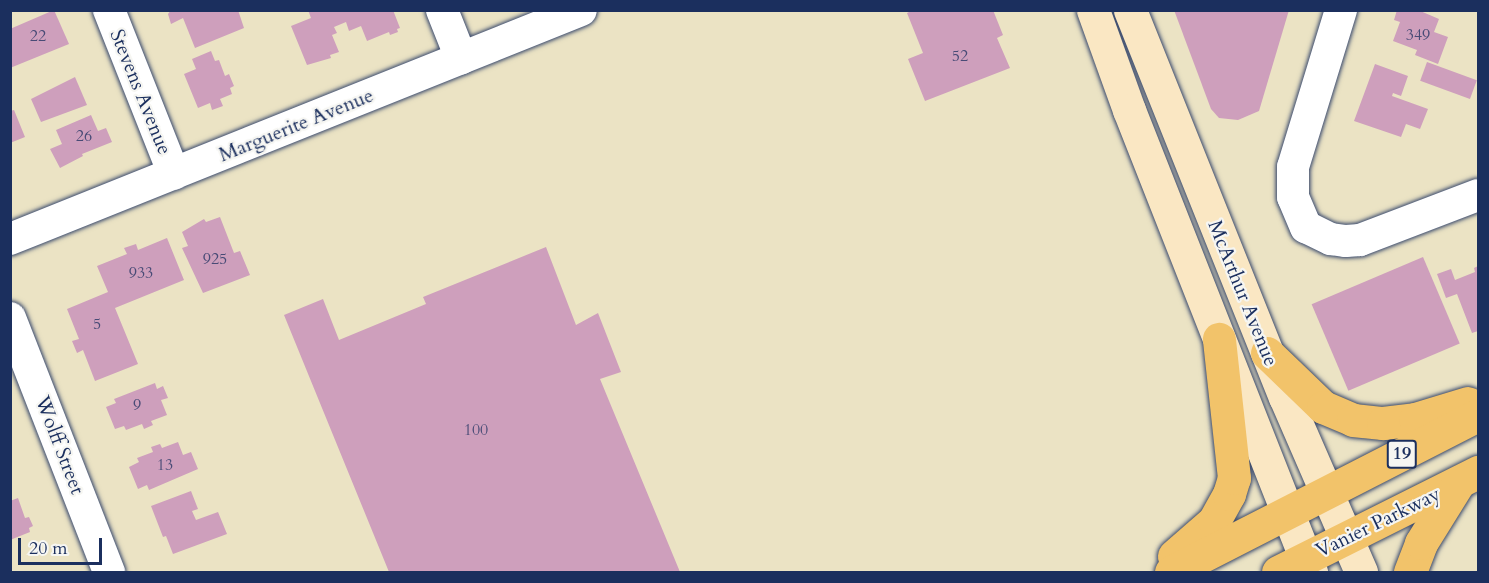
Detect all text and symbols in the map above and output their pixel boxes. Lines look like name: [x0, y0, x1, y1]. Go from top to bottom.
house number: 349: [1406, 25, 1430, 45]
house number: 22: [30, 26, 46, 46]
street label: Stevens Avenue: [105, 26, 177, 158]
house number: 52: [952, 46, 968, 66]
street label: Marguerite Avenue: [215, 83, 377, 167]
house number: 26: [76, 126, 92, 146]
street label: McArthur Avenue: [1203, 217, 1283, 369]
house number: 925: [203, 249, 227, 269]
house number: 933: [129, 263, 153, 283]
house number: 5: [93, 314, 101, 334]
street label: Wolff Street: [30, 392, 90, 498]
house number: 9: [133, 395, 141, 415]
house number: 100: [464, 420, 488, 440]
road number: 19: [1386, 439, 1418, 469]
house number: 13: [157, 455, 173, 475]
street label: Vanier Parkway: [1312, 481, 1444, 563]
scale bar: [21, 526, 105, 564]
text: 20 m: [29, 536, 68, 561]

